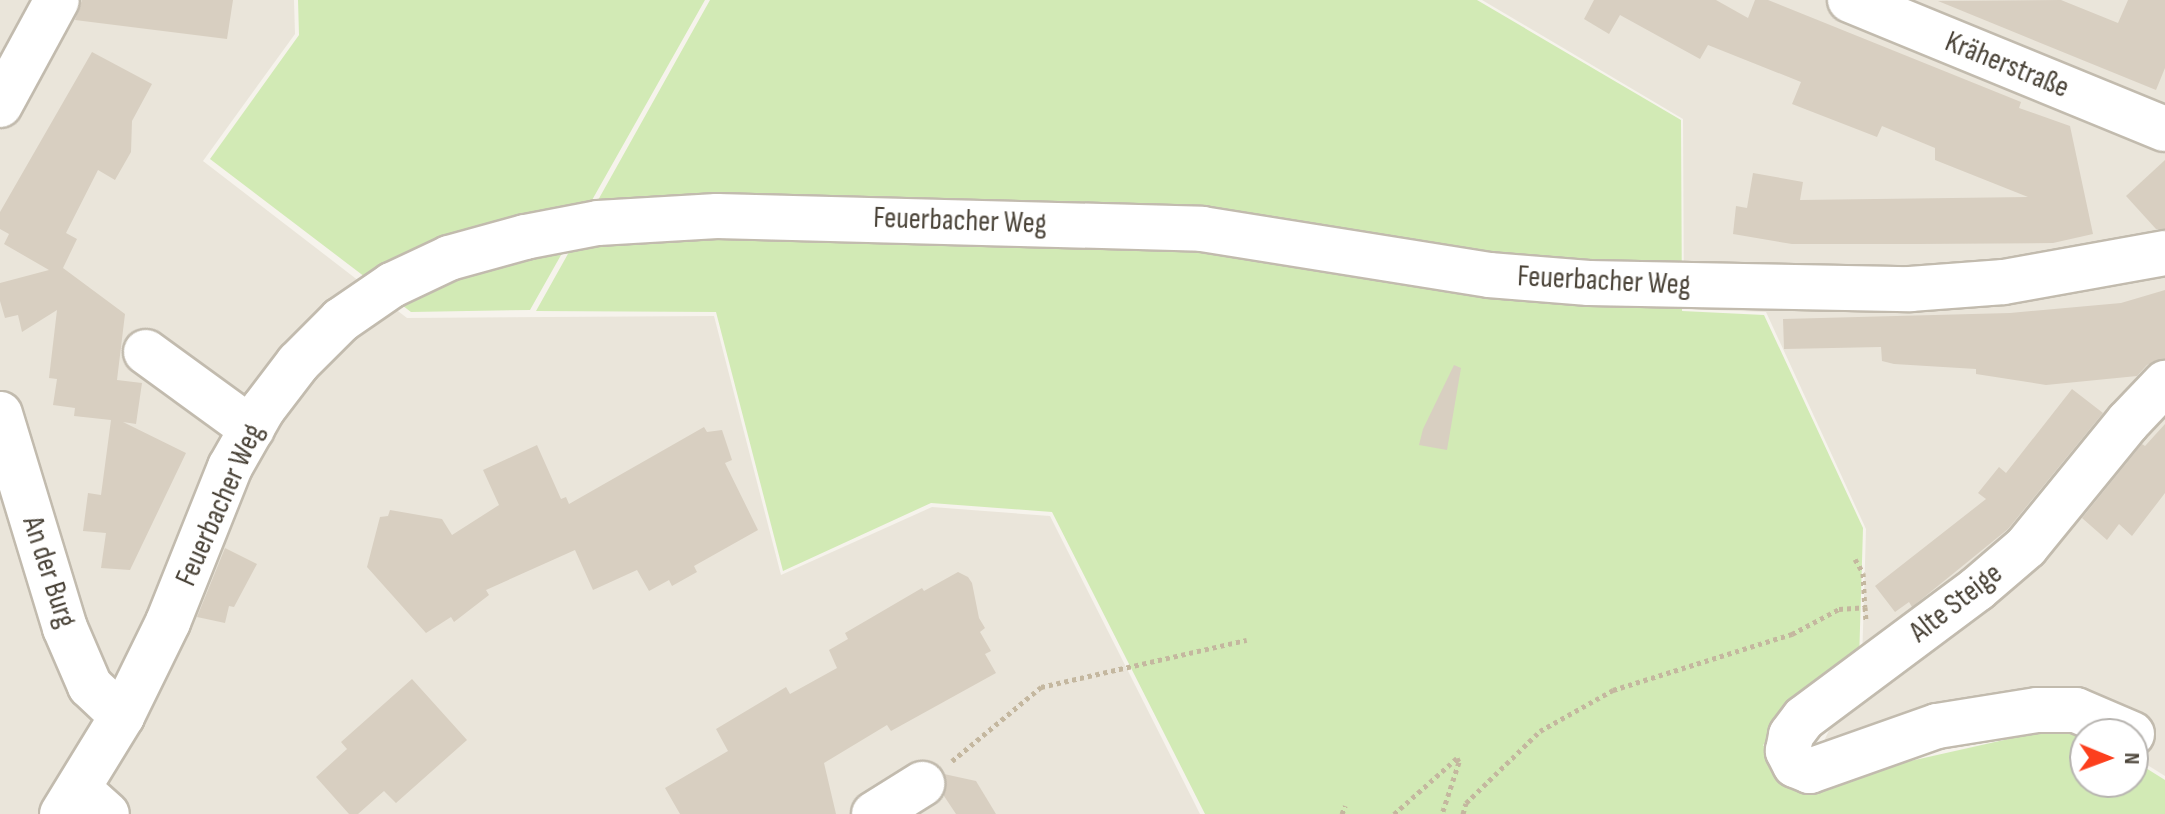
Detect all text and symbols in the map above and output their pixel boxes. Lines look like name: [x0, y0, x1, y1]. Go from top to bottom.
street label: Kräherstraße: [1940, 24, 2074, 106]
street label: Feuerbacher Weg: [873, 200, 1047, 242]
street label: Feuerbacher Weg: [1516, 258, 1692, 304]
street label: Feuerbacher Weg: [168, 418, 272, 592]
street label: An der Burg: [14, 512, 84, 632]
street label: Alte Steige: [1902, 556, 2010, 650]
north arrow: [2069, 718, 2149, 798]
text: N: [2118, 752, 2145, 765]

